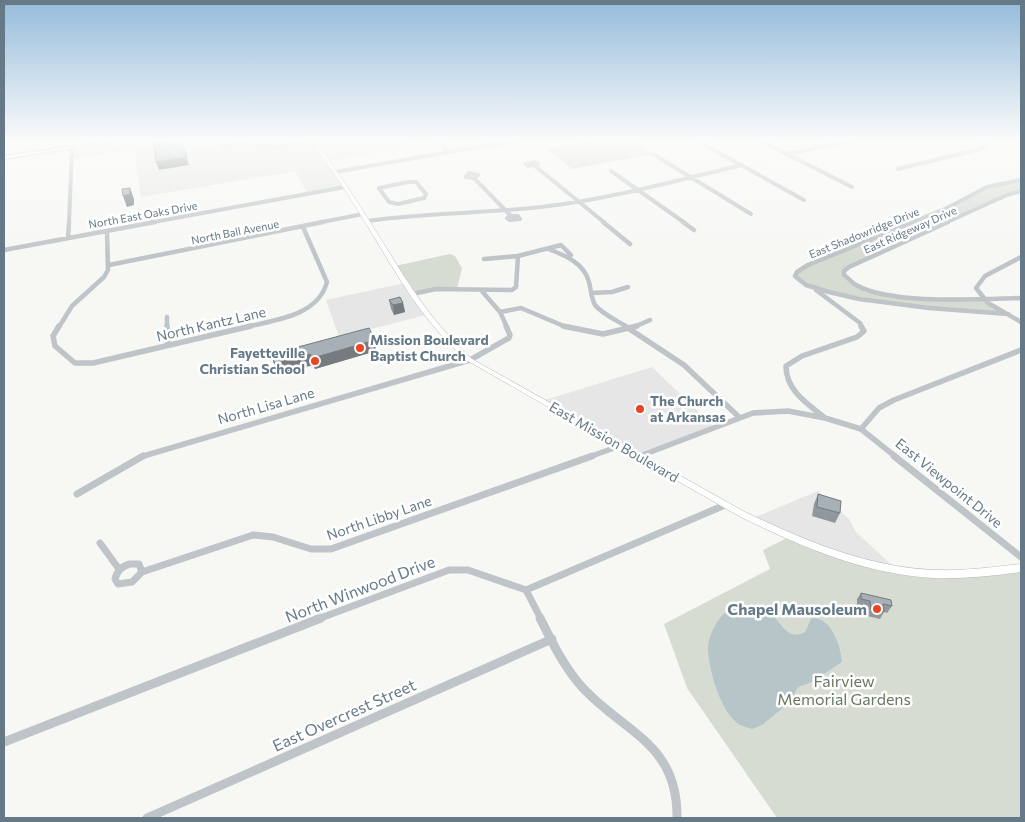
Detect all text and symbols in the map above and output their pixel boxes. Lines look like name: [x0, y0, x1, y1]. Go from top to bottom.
street label: North East Oaks Drive: [87, 198, 199, 230]
street label: East Ridgeway Drive: [861, 203, 959, 256]
street label: East Shadowridge Drive: [807, 204, 921, 261]
street label: North Ball Avenue: [190, 217, 280, 246]
street label: North Kantz Lane: [154, 303, 267, 344]
place label: Mission Boulevard Baptist Church: [370, 331, 489, 364]
marker: Mission Boulevard Baptist Church: [354, 342, 366, 354]
place label: Fayetteville Christian School: [199, 344, 305, 377]
marker: Fayetteville Christian School: [309, 355, 321, 367]
street label: North Lisa Lane: [216, 384, 316, 427]
place label: The Church at Arkansas: [650, 392, 726, 425]
street label: East Mission Boulevard: [547, 398, 682, 486]
marker: The Church at Arkansas: [634, 403, 646, 415]
street label: East Viewpoint Drive: [892, 434, 1006, 531]
street label: North Libby Lane: [324, 492, 433, 543]
street label: North Winwood Drive: [282, 551, 437, 626]
place label: Chapel Mausoleum: [727, 599, 867, 618]
marker: Chapel Mausoleum: [871, 603, 883, 615]
park label: Fairview Memorial Gardens: [777, 671, 911, 708]
street label: East Overcrest Street: [269, 674, 419, 755]

